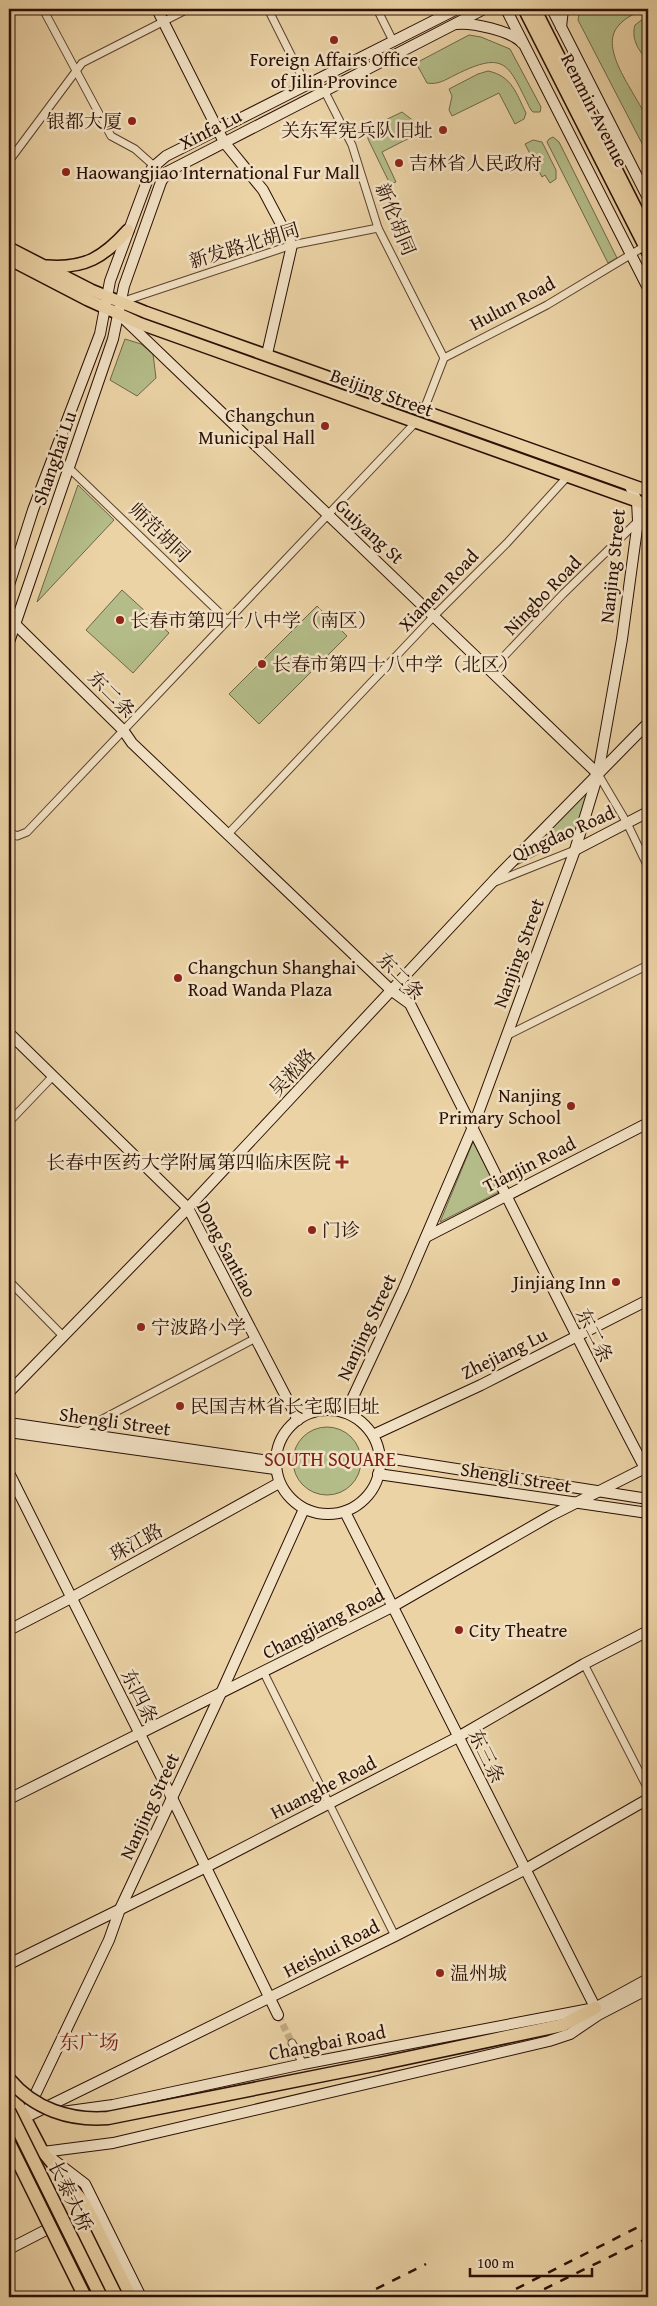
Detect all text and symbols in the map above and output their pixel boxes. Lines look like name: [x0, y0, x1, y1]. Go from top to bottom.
marker: Foreign Affairs Office of Jilin Province: [328, 34, 340, 46]
place label: Foreign Affairs Office of Jilin Province: [250, 45, 418, 95]
street label: Renmin Avenue: [554, 48, 636, 172]
street label: Xinfa Lu: [174, 101, 247, 157]
place label: 银都大厦: [46, 107, 122, 135]
marker: 银都大厦: [126, 115, 138, 127]
place label: 关东军宪兵队旧址: [281, 116, 433, 144]
marker: 关东军宪兵队旧址: [437, 124, 449, 136]
place label: 吉林省人民政府: [409, 149, 542, 177]
marker: 吉林省人民政府: [393, 157, 405, 169]
place label: Haowangjiao International Fur Mall: [76, 158, 360, 186]
marker: Haowangjiao International Fur Mall: [60, 166, 72, 178]
street label: 新伦胡同: [369, 179, 423, 259]
street label: 新发路北胡同: [185, 215, 303, 275]
street label: Hulun Road: [464, 268, 560, 337]
street label: Beijing Street: [327, 360, 438, 424]
place label: Changchun Municipal Hall: [198, 401, 315, 451]
street label: Shanghai Lu: [25, 407, 83, 509]
marker: Changchun Municipal Hall: [319, 420, 331, 432]
street label: Guiyang St: [329, 492, 411, 571]
street label: 师范胡同: [123, 496, 197, 568]
street label: Nanjing Street: [592, 507, 632, 625]
street label: Xiamen Road: [391, 542, 485, 638]
street label: Ningbo Road: [497, 548, 588, 641]
place label: 长春市第四十八中学（南区）: [130, 606, 377, 634]
marker: 长春市第四十八中学（南区）: [114, 614, 126, 626]
place label: 长春市第四十八中学（北区）: [272, 650, 519, 678]
marker: 长春市第四十八中学（北区）: [256, 658, 268, 670]
street label: 东二条: [82, 664, 142, 724]
street label: Qingdao Road: [507, 798, 620, 868]
street label: Nanjing Street: [485, 894, 551, 1012]
street label: 东二条: [371, 946, 431, 1006]
place label: Changchun Shanghai Road Wanda Plaza: [188, 953, 356, 1003]
marker: Changchun Shanghai Road Wanda Plaza: [172, 972, 184, 984]
street label: 吴淞路: [262, 1042, 322, 1102]
place label: Nanjing Primary School: [439, 1081, 562, 1131]
marker: Nanjing Primary School: [565, 1100, 577, 1112]
street label: Tianjin Road: [478, 1128, 581, 1199]
place label: 长春中医药大学附属第四临床医院: [46, 1148, 331, 1176]
marker: 长春中医药大学附属第四临床医院: [335, 1155, 349, 1169]
street label: Dong Santiao: [190, 1196, 264, 1302]
place label: 门诊: [322, 1216, 360, 1244]
marker: 门诊: [306, 1224, 318, 1236]
place label: Jinjiang Inn: [511, 1268, 606, 1296]
street label: Nanjing Street: [329, 1269, 403, 1385]
marker: Jinjiang Inn: [610, 1276, 622, 1288]
street label: 东二条: [570, 1303, 620, 1367]
place label: 宁波路小学: [151, 1313, 246, 1341]
street label: Zhejiang Lu: [456, 1320, 553, 1386]
marker: 宁波路小学: [135, 1321, 147, 1333]
place label: 民国吉林省长宅邸旧址: [190, 1392, 380, 1420]
street label: Shengli Street: [58, 1399, 173, 1443]
marker: 民国吉林省长宅邸旧址: [174, 1400, 186, 1412]
district label: SOUTH SQUARE: [264, 1444, 396, 1473]
street label: Shengli Street: [459, 1454, 574, 1500]
street label: 珠江路: [104, 1516, 168, 1568]
street label: Changjiang Road: [257, 1580, 390, 1666]
place label: City Theatre: [469, 1616, 567, 1644]
marker: City Theatre: [453, 1624, 465, 1636]
street label: 东四条: [115, 1664, 165, 1728]
street label: 东三条: [462, 1724, 512, 1788]
street label: Nanjing Street: [112, 1748, 186, 1864]
street label: Huanghe Road: [265, 1748, 382, 1826]
street label: Heishui Road: [278, 1911, 385, 1984]
place label: 温州城: [450, 1959, 507, 1987]
marker: 温州城: [434, 1967, 446, 1979]
street label: Changbai Road: [266, 2017, 389, 2067]
district label: 东广场: [59, 2027, 119, 2056]
street label: 长泰大桥: [42, 2156, 100, 2236]
scale bar: [470, 2246, 592, 2278]
text: 100 m: [477, 2252, 515, 2273]

